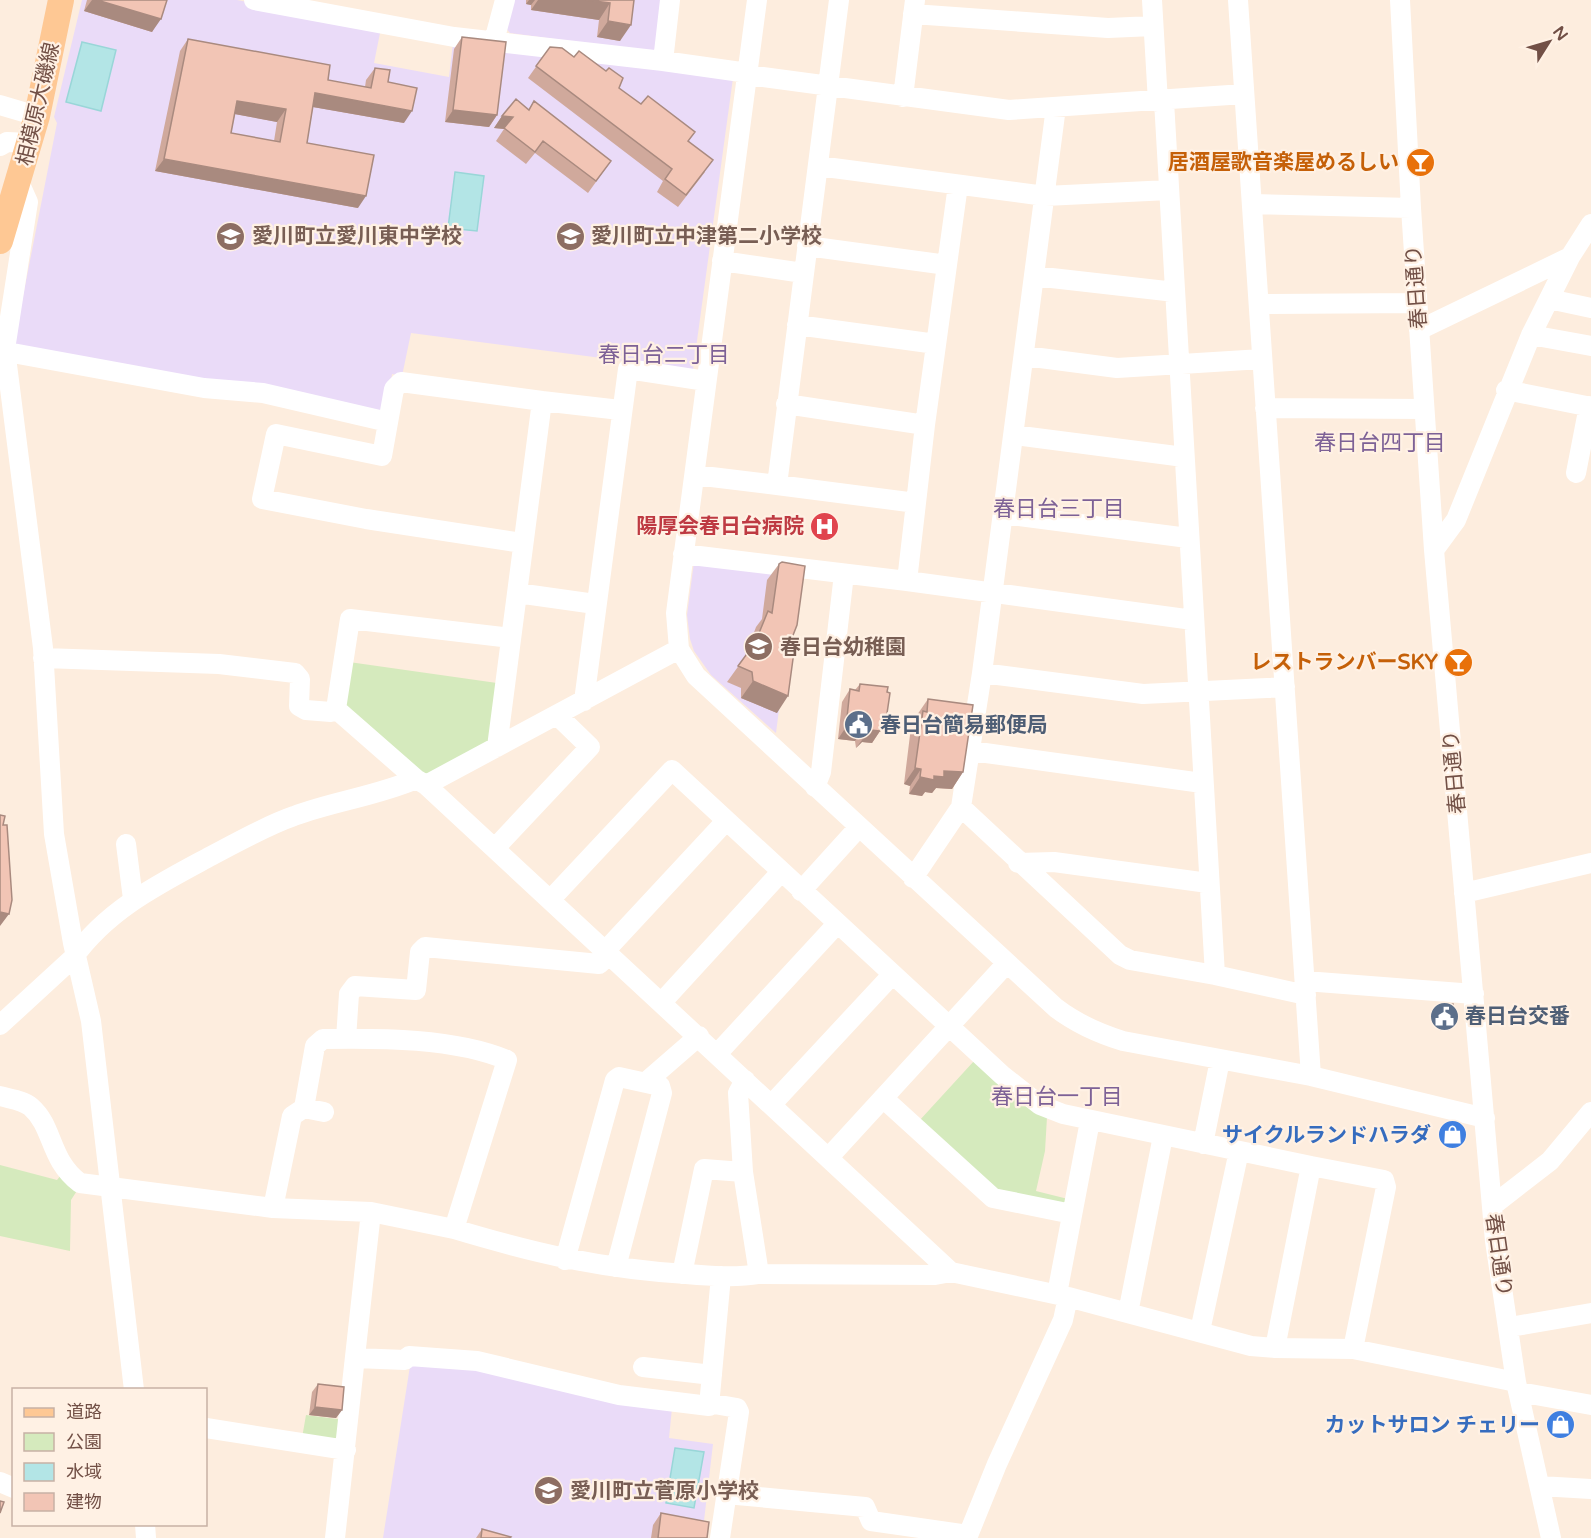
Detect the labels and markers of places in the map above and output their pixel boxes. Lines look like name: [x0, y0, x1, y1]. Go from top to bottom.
bar icon: 居酒屋歌音楽屋めるしい: [1404, 146, 1436, 178]
place label: 居酒屋歌音楽屋めるしい: [1168, 150, 1399, 175]
school or university icon: 愛川町立愛川東中学校: [215, 220, 247, 252]
school or university icon: 愛川町立中津第二小学校: [554, 220, 586, 252]
place label: 愛川町立愛川東中学校: [252, 224, 462, 249]
place label: 愛川町立中津第二小学校: [591, 224, 822, 249]
hospital icon: 陽厚会春日台病院: [809, 510, 841, 542]
place label: 陽厚会春日台病院: [636, 514, 804, 539]
school or university icon: 春日台幼稚園: [743, 631, 775, 663]
place label: 春日台幼稚園: [780, 635, 906, 660]
bar icon: レストランバーSKY: [1443, 646, 1475, 678]
place label: レストランバーSKY: [1251, 650, 1439, 675]
public building icon: 春日台簡易郵便局: [843, 709, 875, 741]
place label: 春日台簡易郵便局: [880, 713, 1048, 738]
public building icon: 春日台交番: [1428, 1000, 1460, 1032]
place label: 春日台交番: [1465, 1004, 1570, 1029]
shop icon: サイクルランドハラダ: [1436, 1119, 1468, 1151]
place label: サイクルランドハラダ: [1222, 1123, 1431, 1148]
shop icon: カットサロン チェリー: [1545, 1409, 1577, 1441]
place label: カットサロン チェリー: [1325, 1413, 1540, 1438]
school or university icon: 愛川町立菅原小学校: [533, 1475, 565, 1507]
place label: 愛川町立菅原小学校: [570, 1479, 759, 1504]

